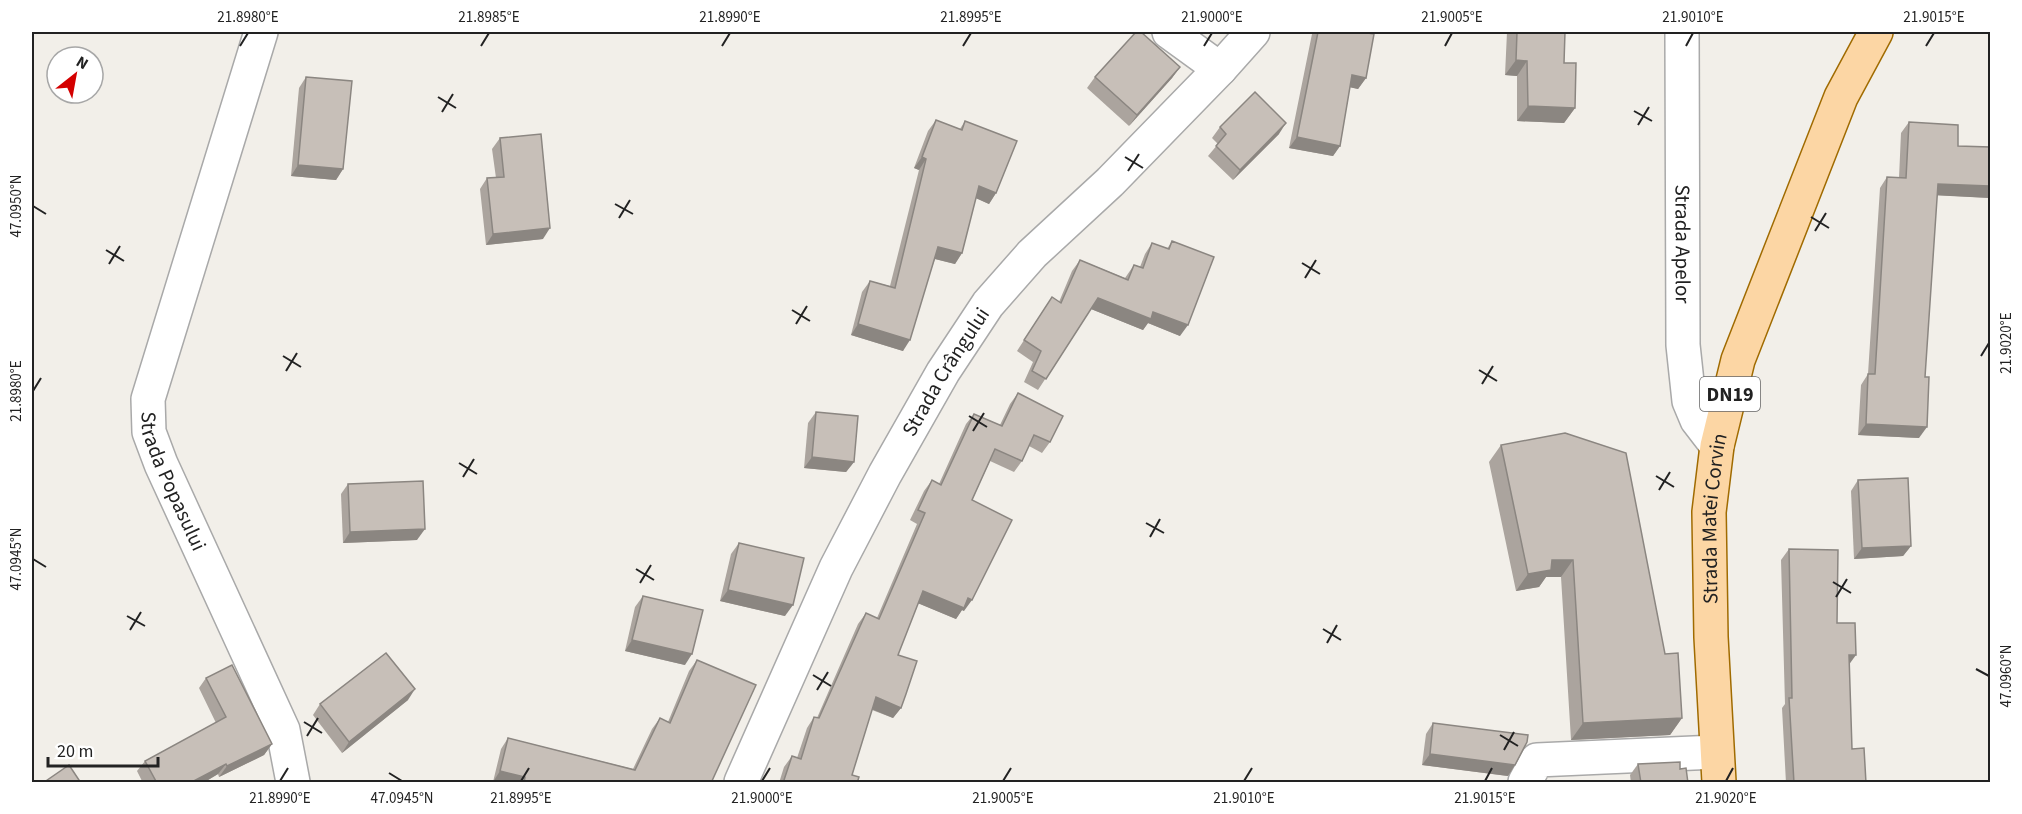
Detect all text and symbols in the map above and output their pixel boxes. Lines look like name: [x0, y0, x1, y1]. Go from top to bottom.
text: 21.8980°E: [217, 7, 279, 28]
text: 21.8985°E: [458, 7, 520, 28]
text: 21.8990°E: [699, 7, 761, 28]
text: 21.8995°E: [940, 7, 1002, 28]
text: 21.9000°E: [1181, 7, 1243, 28]
text: 21.9005°E: [1421, 7, 1483, 28]
text: 21.9010°E: [1662, 7, 1724, 28]
text: 21.9015°E: [1903, 7, 1965, 28]
north arrow: [45, 45, 105, 105]
text: N: [72, 51, 92, 75]
text: 47.0950°N: [6, 174, 27, 238]
street label: Strada Apelor: [1667, 184, 1698, 304]
street label: Strada Crângului: [894, 301, 997, 442]
text: 21.9020°E: [1996, 312, 2017, 374]
text: 21.8980°E: [6, 360, 27, 422]
road number: DN19: [1700, 377, 1760, 411]
street label: Strada Popasului: [133, 411, 214, 556]
street label: Strada Matei Corvin: [1694, 430, 1735, 604]
text: 47.0945°N: [6, 527, 27, 591]
text: 47.0960°N: [1996, 644, 2017, 708]
scale bar: [48, 730, 158, 768]
text: 20 m: [57, 739, 93, 764]
text: 21.8990°E: [249, 788, 311, 809]
text: 47.0945°N: [370, 788, 434, 809]
text: 21.8995°E: [490, 788, 552, 809]
text: 21.9000°E: [731, 788, 793, 809]
text: 21.9005°E: [972, 788, 1034, 809]
text: 21.9010°E: [1213, 788, 1275, 809]
text: 21.9015°E: [1454, 788, 1516, 809]
text: 21.9020°E: [1695, 788, 1757, 809]

